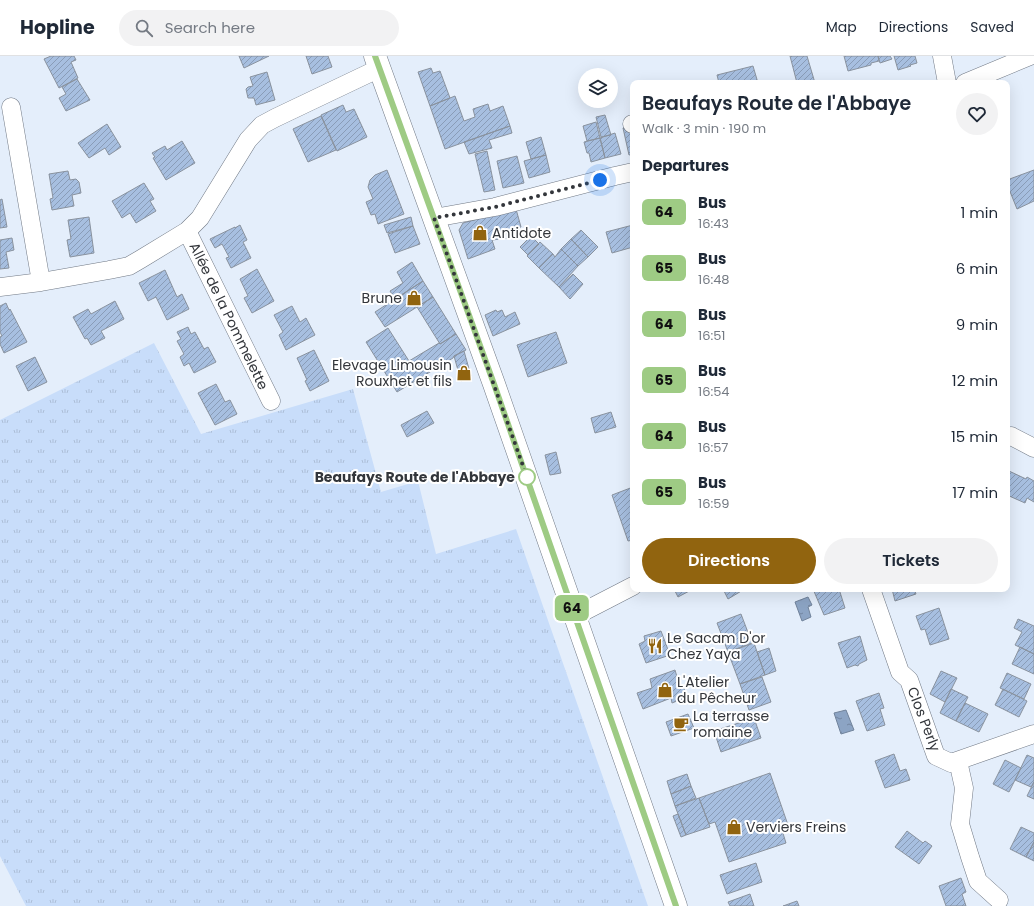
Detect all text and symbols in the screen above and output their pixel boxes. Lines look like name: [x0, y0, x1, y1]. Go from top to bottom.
search box: [119, 10, 399, 46]
text: Hopline: [20, 14, 95, 41]
icon: search: [133, 17, 155, 39]
text: Search here: [165, 17, 255, 38]
text: Map: [826, 17, 857, 37]
text: Directions: [879, 17, 948, 37]
text: Saved: [970, 17, 1014, 37]
map controls: [578, 68, 618, 108]
button: layers: [578, 68, 618, 108]
text: Beaufays Route de l'Abbaye: [642, 90, 911, 117]
button: heart: [956, 93, 998, 135]
text: Walk · 3 min · 190 m: [642, 119, 766, 138]
text: Departures: [642, 155, 729, 176]
your location: [590, 170, 610, 190]
text: Bus: [698, 192, 726, 213]
text: 64: [655, 202, 673, 222]
text: 1 min: [960, 202, 998, 223]
text: 16:43: [698, 214, 729, 233]
place label: Antidote: [492, 223, 551, 243]
shop icon: Antidote: [471, 224, 489, 242]
street label: Allée de la Pommelette: [185, 239, 274, 393]
text: Bus: [698, 248, 726, 269]
text: 65: [655, 258, 673, 278]
text: 6 min: [956, 258, 998, 279]
text: 16:48: [698, 270, 730, 289]
place label: Brune: [362, 288, 402, 308]
shop icon: Brune: [405, 289, 423, 307]
text: Bus: [698, 304, 726, 325]
text: 64: [655, 314, 673, 334]
text: 9 min: [956, 314, 998, 335]
text: 16:51: [698, 326, 726, 345]
place label: Elevage Limousin Rouxhet et fils: [332, 355, 452, 391]
text: Bus: [698, 360, 726, 381]
shop icon: Elevage Limousin Rouxhet et fils: [455, 364, 473, 382]
text: 65: [655, 370, 673, 390]
text: 12 min: [952, 370, 998, 391]
text: 16:54: [698, 382, 730, 401]
text: Bus: [698, 416, 726, 437]
text: 64: [655, 426, 673, 446]
text: 15 min: [951, 426, 998, 447]
text: 16:57: [698, 438, 728, 457]
place label: Beaufays Route de l'Abbaye: [315, 467, 515, 487]
marker: Beaufays Route de l'Abbaye: [518, 468, 536, 486]
text: Bus: [698, 472, 726, 493]
text: 65: [655, 482, 673, 502]
text: 17 min: [952, 482, 998, 503]
text: 16:59: [698, 494, 730, 513]
button: Directions: [642, 538, 816, 584]
button: Tickets: [824, 538, 998, 584]
line badge: 64: [554, 595, 590, 621]
text: 64: [563, 598, 581, 618]
place label: Le Sacam D'or Chez Yaya: [667, 628, 766, 664]
restaurant icon: Le Sacam D'or Chez Yaya: [646, 637, 664, 655]
place label: L'Atelier du Pêcheur: [677, 672, 756, 708]
shop icon: L'Atelier du Pêcheur: [656, 681, 674, 699]
street label: Clos Perly: [903, 684, 945, 754]
place label: La terrasse romaine: [693, 706, 770, 742]
cafe icon: La terrasse romaine: [672, 715, 690, 733]
place label: Verviers Freins: [746, 817, 846, 837]
shop icon: Verviers Freins: [725, 818, 743, 836]

